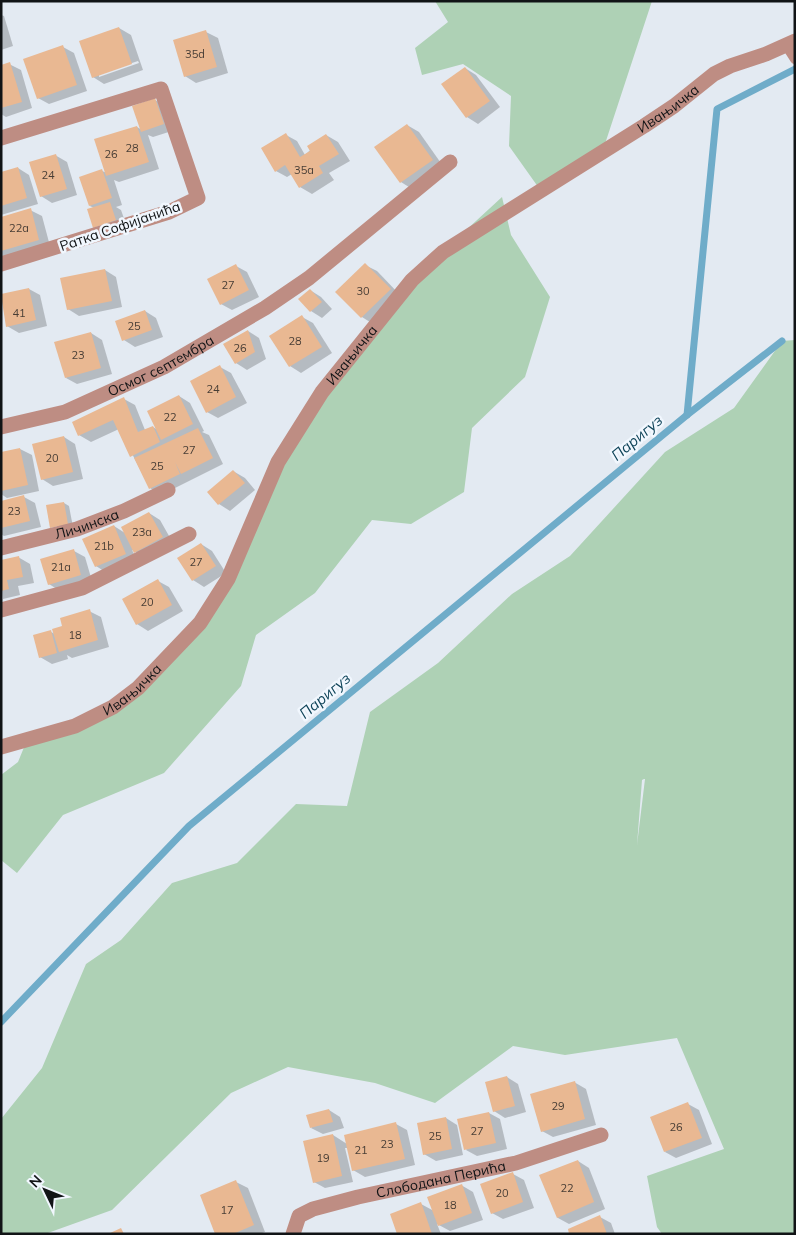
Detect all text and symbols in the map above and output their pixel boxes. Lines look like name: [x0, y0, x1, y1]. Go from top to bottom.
house number: 35d: [185, 47, 205, 61]
street label: Ивањичка: [634, 81, 703, 137]
house number: 28: [125, 141, 139, 155]
house number: 26: [104, 147, 118, 161]
house number: 35a: [294, 163, 314, 177]
house number: 24: [41, 168, 55, 182]
street label: Ратка Софијанића: [57, 197, 183, 255]
house number: 22a: [9, 221, 29, 235]
house number: 27: [221, 278, 235, 292]
house number: 30: [356, 284, 370, 298]
house number: 41: [12, 306, 26, 320]
house number: 25: [127, 319, 141, 333]
street label: Ивањичка: [322, 321, 381, 389]
street label: Осмог септембра: [105, 331, 217, 401]
house number: 28: [288, 334, 302, 348]
house number: 26: [233, 341, 247, 355]
house number: 23: [71, 348, 85, 362]
house number: 24: [206, 382, 220, 396]
house number: 22: [163, 410, 177, 424]
water label: Паригуз: [607, 410, 666, 465]
house number: 27: [182, 443, 196, 457]
house number: 20: [45, 451, 59, 465]
house number: 25: [150, 459, 164, 473]
house number: 23: [7, 504, 21, 518]
street label: Личинска: [53, 505, 121, 543]
house number: 23a: [132, 525, 152, 539]
house number: 21b: [94, 539, 114, 553]
house number: 27: [189, 555, 203, 569]
house number: 21a: [51, 560, 71, 574]
house number: 20: [140, 595, 154, 609]
house number: 18: [68, 628, 82, 642]
street label: Ивањичка: [100, 660, 165, 720]
water label: Паригуз: [295, 668, 354, 723]
house number: 29: [551, 1099, 565, 1113]
house number: 26: [669, 1120, 683, 1134]
house number: 27: [470, 1124, 484, 1138]
house number: 25: [428, 1129, 442, 1143]
house number: 23: [380, 1137, 394, 1151]
house number: 21: [354, 1143, 368, 1157]
house number: 19: [316, 1151, 330, 1165]
street label: Слободана Перића: [374, 1156, 507, 1202]
north arrow: [20, 1165, 70, 1215]
text: N: [25, 1171, 46, 1191]
house number: 22: [560, 1181, 574, 1195]
house number: 20: [495, 1186, 509, 1200]
house number: 18: [443, 1198, 457, 1212]
house number: 17: [220, 1203, 234, 1217]

